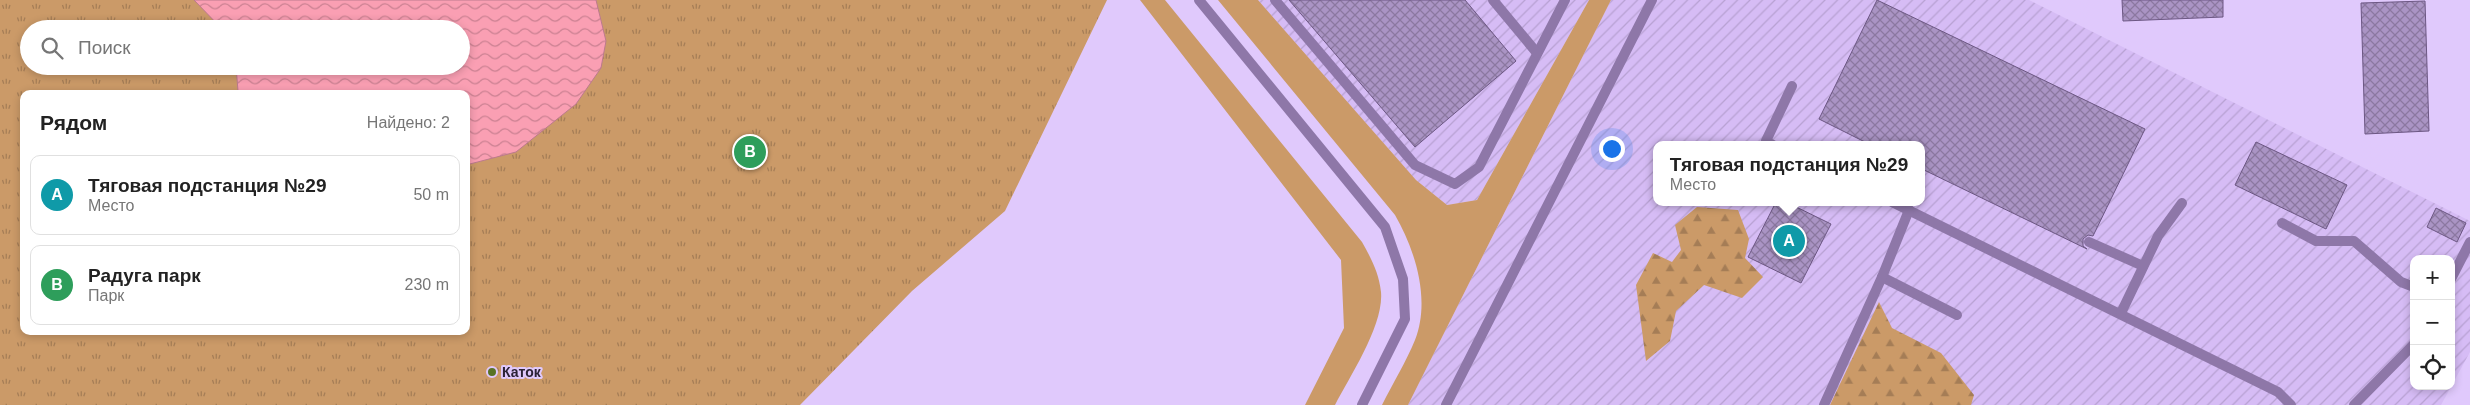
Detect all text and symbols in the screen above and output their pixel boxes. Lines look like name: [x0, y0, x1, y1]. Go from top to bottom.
search box: [20, 20, 470, 75]
icon: search: [38, 34, 66, 62]
text: Поиск: [78, 37, 131, 58]
text: Рядом: [40, 111, 107, 134]
text: Найдено: 2: [367, 114, 450, 131]
pin: B: [734, 133, 766, 171]
your location: [1599, 136, 1625, 162]
popup: [1653, 141, 1925, 206]
text: Тяговая подстанция №29: [1670, 154, 1908, 175]
text: Тяговая подстанция №29: [88, 175, 326, 196]
text: Место: [1670, 176, 1716, 193]
text: A: [51, 186, 63, 203]
text: 50 m: [413, 186, 449, 203]
text: Место: [88, 197, 134, 214]
pin: A: [1773, 222, 1805, 260]
map controls: [2410, 255, 2455, 390]
button: +: [2410, 255, 2455, 300]
text: Радуга парк: [88, 265, 201, 286]
text: B: [51, 276, 63, 293]
text: 230 m: [405, 276, 449, 293]
text: Парк: [88, 287, 124, 304]
button: −: [2410, 300, 2455, 345]
button: locate: [2410, 345, 2455, 390]
place label: Каток: [502, 364, 542, 380]
marker: Каток: [486, 366, 498, 378]

